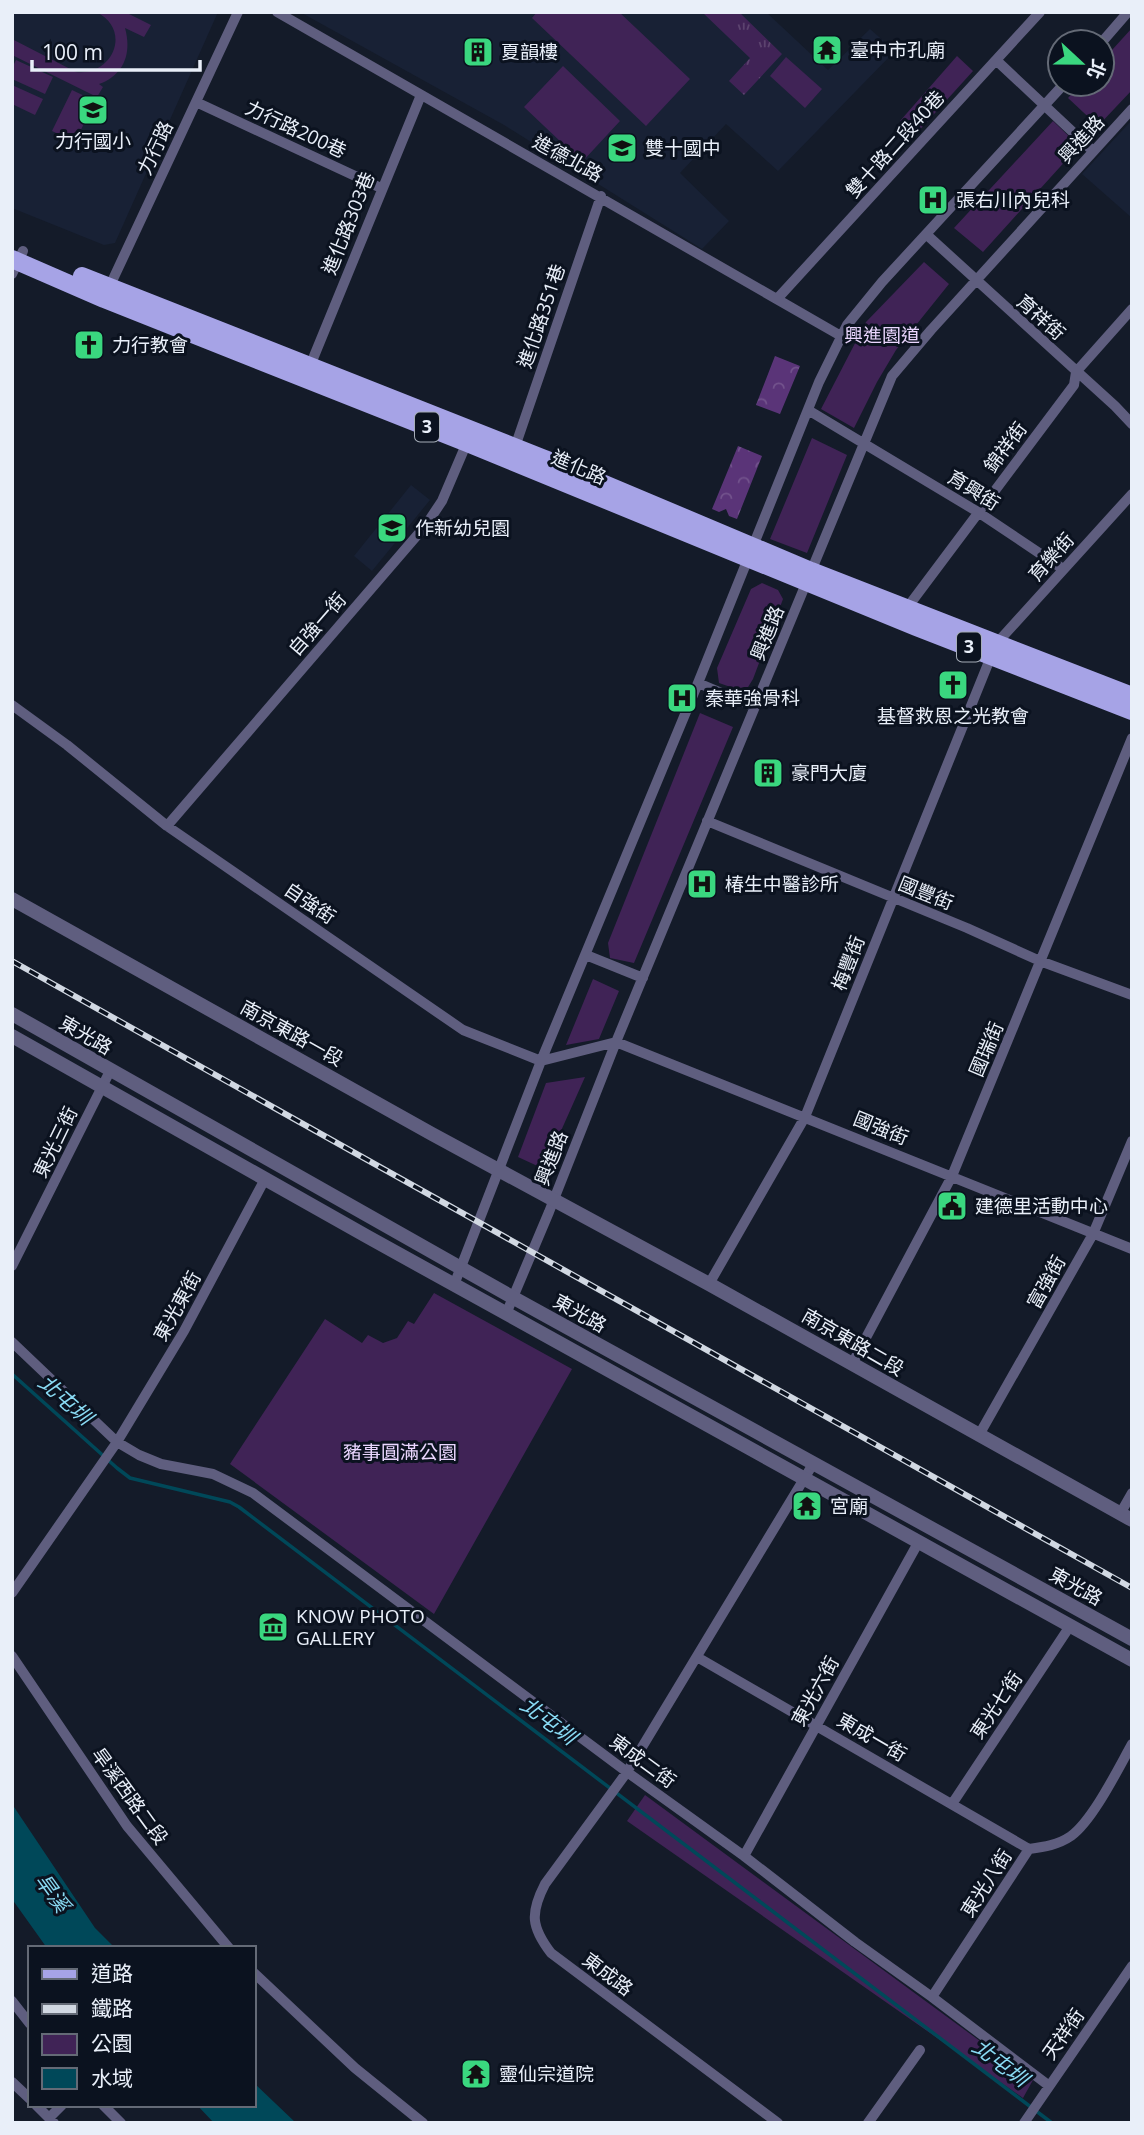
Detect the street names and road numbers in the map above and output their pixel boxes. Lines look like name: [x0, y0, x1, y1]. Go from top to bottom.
street label: 雙十路二段40巷: [840, 85, 950, 203]
street label: 力行路200巷: [241, 94, 351, 164]
street label: 興進路: [1052, 109, 1110, 169]
street label: 力行路: [131, 117, 179, 179]
street label: 進德北路: [528, 128, 608, 188]
street label: 進化路303巷: [316, 168, 380, 278]
street label: 進化路351巷: [511, 260, 571, 372]
street label: 育祥街: [1011, 288, 1071, 346]
road number: 3: [415, 412, 439, 442]
street label: 錦祥街: [977, 416, 1033, 478]
street label: 進化路: [548, 444, 610, 490]
street label: 育興街: [943, 464, 1005, 516]
street label: 育樂街: [1022, 527, 1080, 587]
street label: 自強一街: [282, 587, 352, 661]
street label: 興進路: [744, 602, 790, 664]
road number: 3: [957, 632, 981, 662]
street label: 國豐街: [895, 870, 957, 916]
street label: 自強街: [279, 876, 341, 930]
street label: 梅豐街: [826, 932, 870, 994]
street label: 南京東路一段: [236, 994, 348, 1072]
street label: 東光路: [55, 1009, 117, 1061]
street label: 國瑞街: [963, 1018, 1009, 1080]
street label: 東光三街: [27, 1102, 83, 1182]
street label: 國強街: [850, 1105, 912, 1151]
street label: 興進路: [529, 1127, 573, 1189]
street label: 富強街: [1021, 1251, 1071, 1313]
street label: 東光東街: [147, 1266, 207, 1346]
street label: 東光路: [549, 1288, 611, 1338]
street label: 南京東路二段: [797, 1302, 909, 1382]
street label: 東光路: [1045, 1561, 1107, 1611]
street label: 東光六街: [785, 1651, 845, 1731]
street label: 東光七街: [964, 1666, 1028, 1744]
street label: 東成一街: [833, 1707, 911, 1767]
street label: 東成二街: [605, 1728, 681, 1794]
street label: 旱溪西路二段: [86, 1742, 174, 1850]
street label: 東光八街: [954, 1844, 1018, 1922]
street label: 東成路: [577, 1946, 639, 2002]
street label: 天祥街: [1036, 2003, 1090, 2065]

